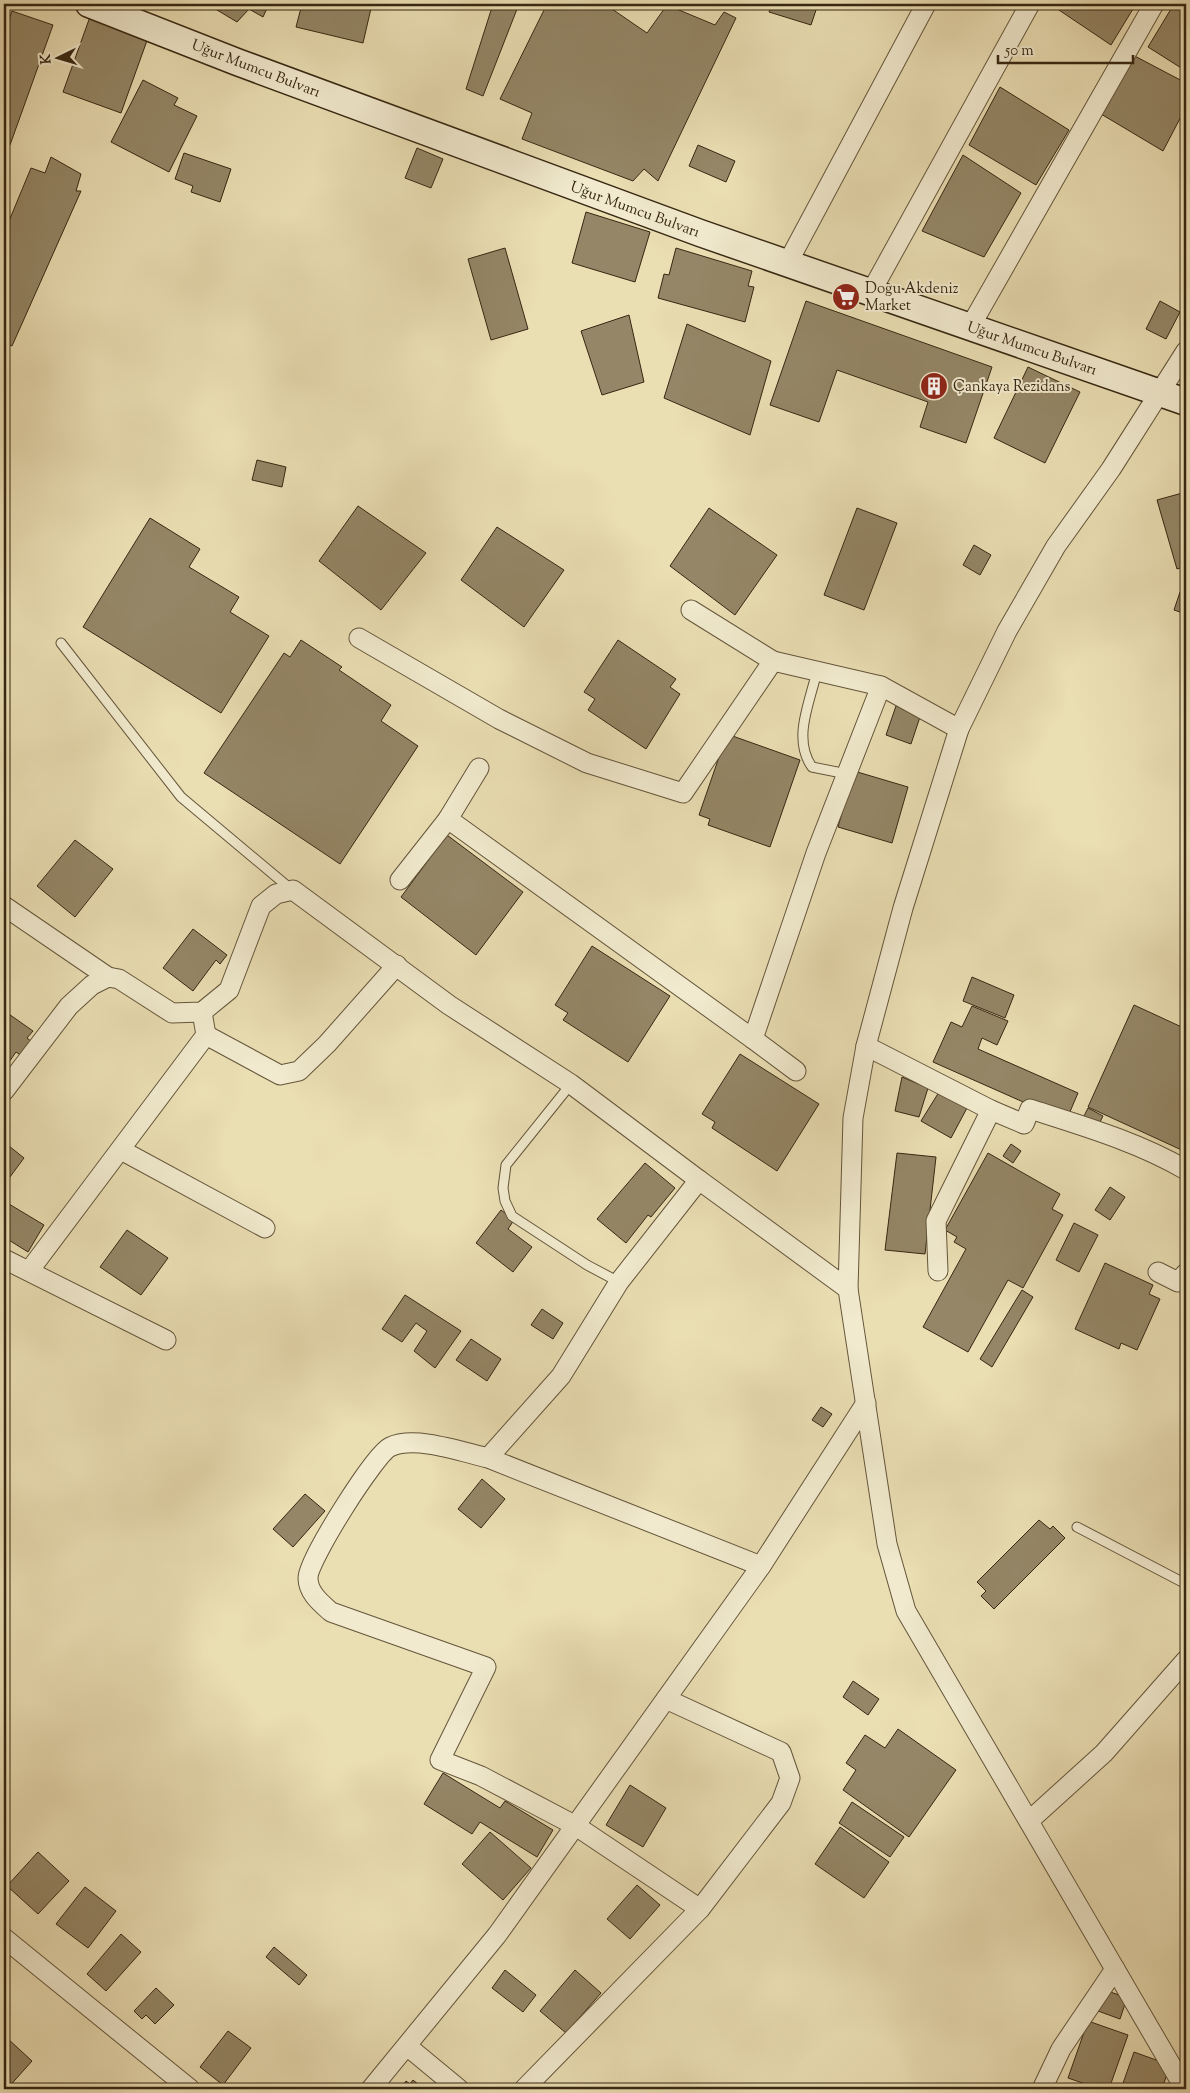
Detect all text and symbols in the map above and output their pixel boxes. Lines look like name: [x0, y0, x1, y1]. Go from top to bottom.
north arrow: [32, 32, 82, 82]
scale bar: [998, 32, 1132, 64]
street label: Uğur Mumcu Bulvarı: [188, 35, 323, 104]
text: 50 m: [1004, 41, 1034, 62]
text: K: [37, 52, 57, 65]
street label: Uğur Mumcu Bulvarı: [567, 177, 702, 244]
place label: Dogu Akdeniz Market: [865, 279, 959, 317]
supermarket icon: Dogu Akdeniz Market: [831, 282, 861, 312]
street label: Uğur Mumcu Bulvarı: [964, 317, 1099, 382]
building icon: Çankaya Rezidans: [919, 371, 949, 401]
place label: Çankaya Rezidans: [953, 377, 1071, 398]

